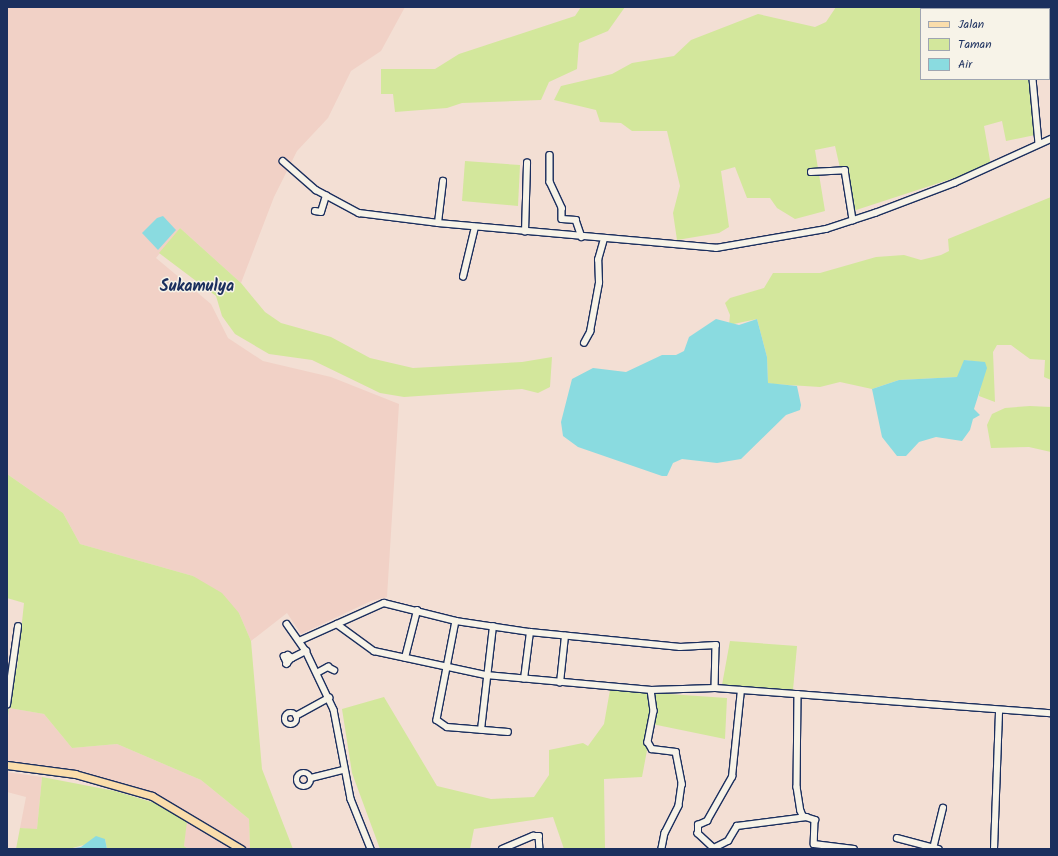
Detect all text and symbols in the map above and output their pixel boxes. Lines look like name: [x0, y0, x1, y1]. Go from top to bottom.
legend: [920, 8, 1050, 80]
text: Jalan: [958, 15, 984, 34]
text: Taman: [958, 35, 992, 54]
text: Air: [958, 55, 972, 74]
district label: Sukamulya: [160, 277, 234, 297]

